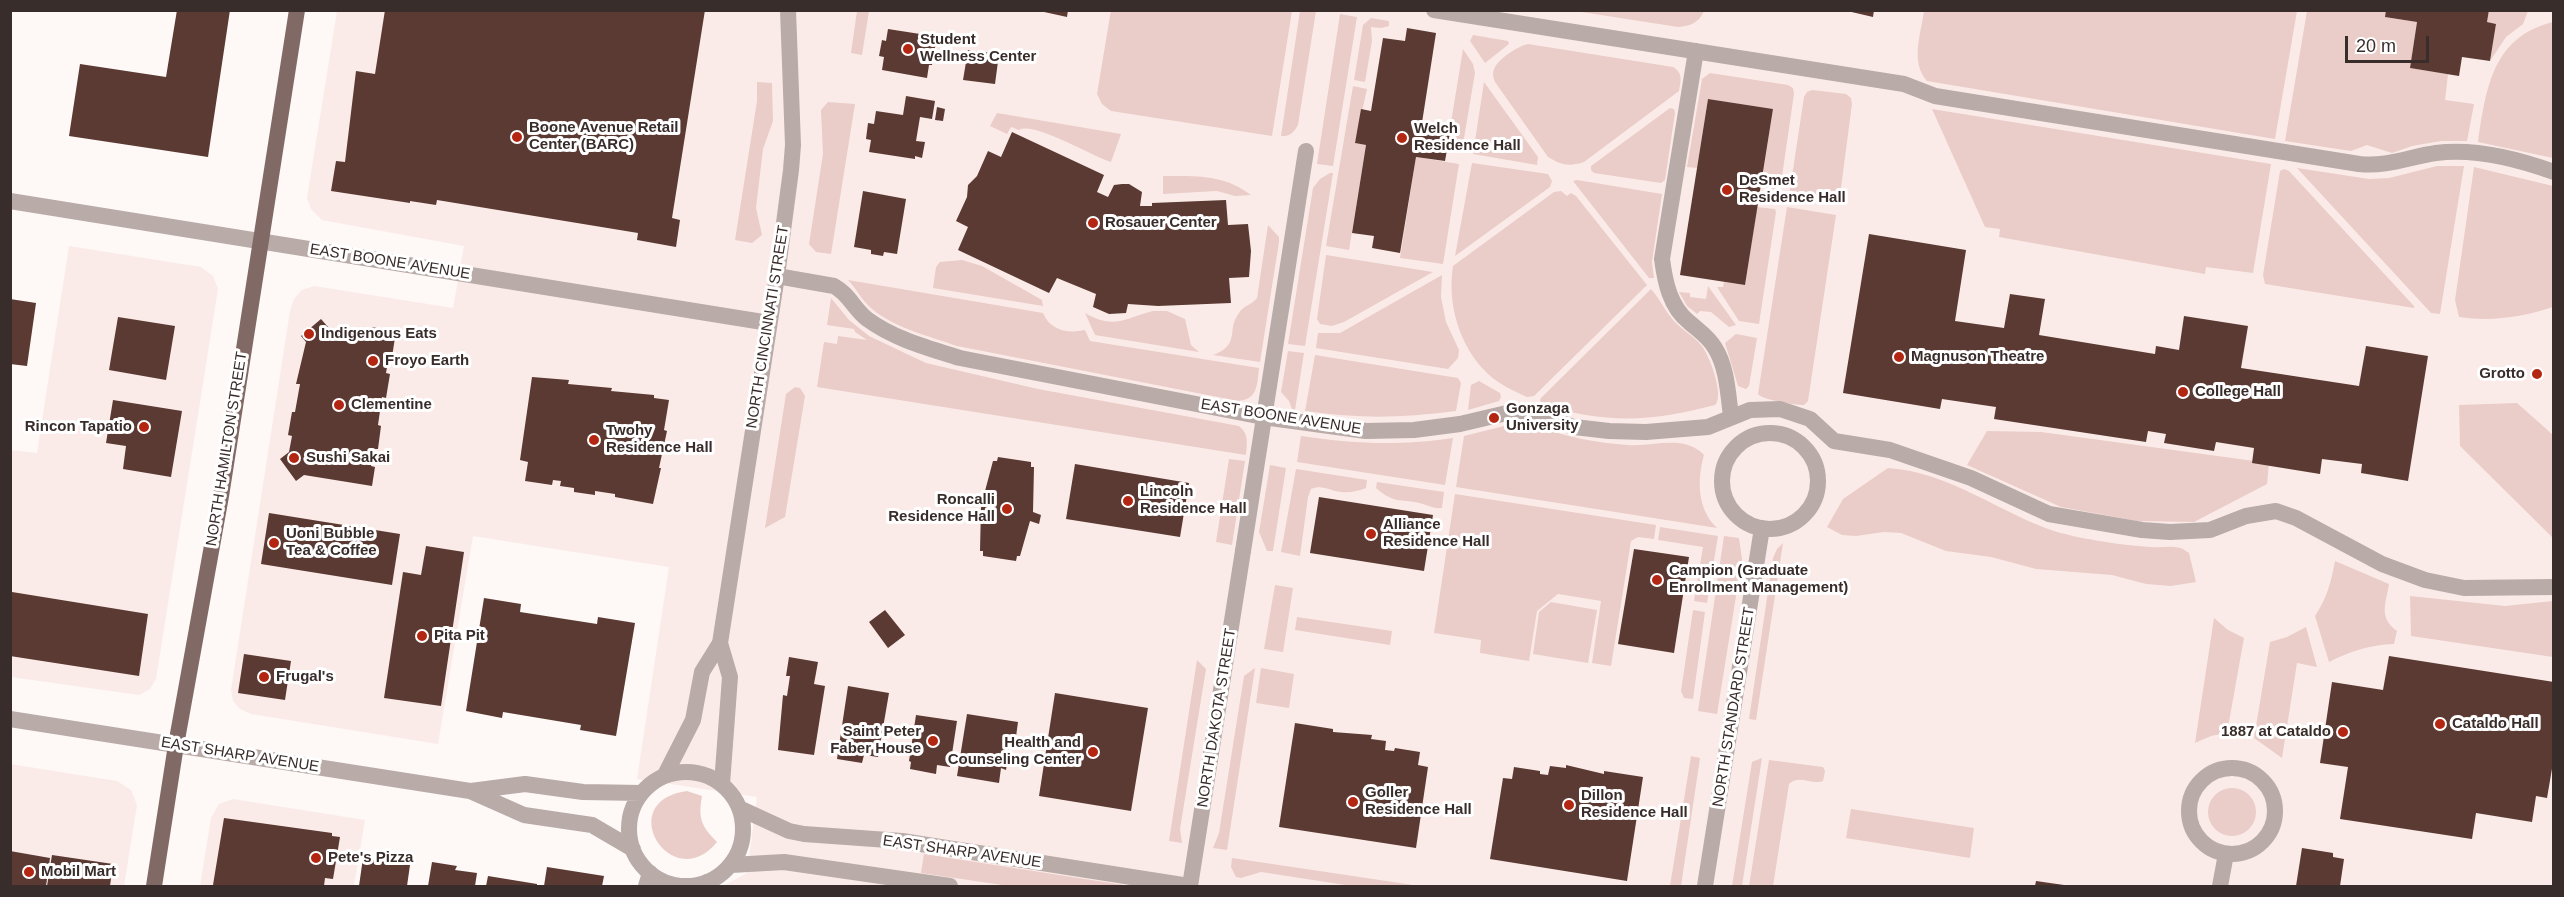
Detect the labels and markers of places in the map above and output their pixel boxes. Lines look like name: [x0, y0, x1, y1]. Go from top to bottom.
place label: Student Wellness Center: [920, 31, 1036, 66]
marker: Student Wellness Center: [901, 42, 915, 56]
place label: Boone Avenue Retail Center (BARC): [529, 119, 678, 154]
place label: Welch Residence Hall: [1414, 120, 1521, 155]
marker: Boone Avenue Retail Center (BARC): [510, 130, 524, 144]
marker: Welch Residence Hall: [1395, 131, 1409, 145]
place label: DeSmet Residence Hall: [1739, 172, 1846, 207]
marker: DeSmet Residence Hall: [1720, 183, 1734, 197]
place label: Rosauer Center: [1105, 214, 1217, 232]
marker: Rosauer Center: [1086, 216, 1100, 230]
place label: Indigenous Eats: [321, 325, 437, 343]
marker: Indigenous Eats: [302, 327, 316, 341]
place label: Magnuson Theatre: [1911, 348, 2044, 366]
marker: Magnuson Theatre: [1892, 350, 1906, 364]
place label: Froyo Earth: [385, 352, 469, 370]
marker: Froyo Earth: [366, 354, 380, 368]
place label: Grotto: [2479, 365, 2525, 383]
marker: Grotto: [2530, 367, 2544, 381]
place label: College Hall: [2195, 383, 2281, 401]
marker: College Hall: [2176, 385, 2190, 399]
place label: Clementine: [351, 396, 432, 414]
marker: Clementine: [332, 398, 346, 412]
place label: Gonzaga University: [1506, 400, 1579, 435]
marker: Gonzaga University: [1487, 411, 1501, 425]
place label: Rincon Tapatio: [25, 418, 132, 436]
marker: Rincon Tapatio: [137, 420, 151, 434]
place label: Twohy Residence Hall: [606, 422, 713, 457]
marker: Twohy Residence Hall: [587, 433, 601, 447]
place label: Sushi Sakai: [306, 449, 390, 467]
marker: Sushi Sakai: [287, 451, 301, 465]
place label: Lincoln Residence Hall: [1140, 483, 1247, 518]
place label: Roncalli Residence Hall: [888, 491, 995, 526]
marker: Lincoln Residence Hall: [1121, 494, 1135, 508]
marker: Roncalli Residence Hall: [1000, 502, 1014, 516]
place label: Alliance Residence Hall: [1383, 516, 1490, 551]
place label: Uoni Bubble Tea & Coffee: [286, 525, 377, 560]
marker: Alliance Residence Hall: [1364, 527, 1378, 541]
marker: Uoni Bubble Tea & Coffee: [267, 536, 281, 550]
place label: Campion (Graduate Enrollment Management): [1669, 562, 1848, 597]
marker: Campion (Graduate Enrollment Management): [1650, 573, 1664, 587]
place label: Pita Pit: [434, 627, 485, 645]
marker: Pita Pit: [415, 629, 429, 643]
place label: Frugal's: [276, 668, 334, 686]
marker: Frugal's: [257, 670, 271, 684]
place label: Cataldo Hall: [2452, 715, 2539, 733]
marker: Cataldo Hall: [2433, 717, 2447, 731]
place label: Saint Peter Faber House: [830, 723, 921, 758]
place label: 1887 at Cataldo: [2221, 723, 2331, 741]
marker: 1887 at Cataldo: [2336, 725, 2350, 739]
marker: Saint Peter Faber House: [926, 734, 940, 748]
place label: Health and Counseling Center: [948, 734, 1081, 769]
marker: Health and Counseling Center: [1086, 745, 1100, 759]
place label: Goller Residence Hall: [1365, 784, 1472, 819]
place label: Dillon Residence Hall: [1581, 787, 1688, 822]
marker: Goller Residence Hall: [1346, 795, 1360, 809]
marker: Dillon Residence Hall: [1562, 798, 1576, 812]
place label: Pete's Pizza: [328, 849, 413, 867]
marker: Pete's Pizza: [309, 851, 323, 865]
place label: Mobil Mart: [41, 863, 116, 881]
marker: Mobil Mart: [22, 865, 36, 879]

